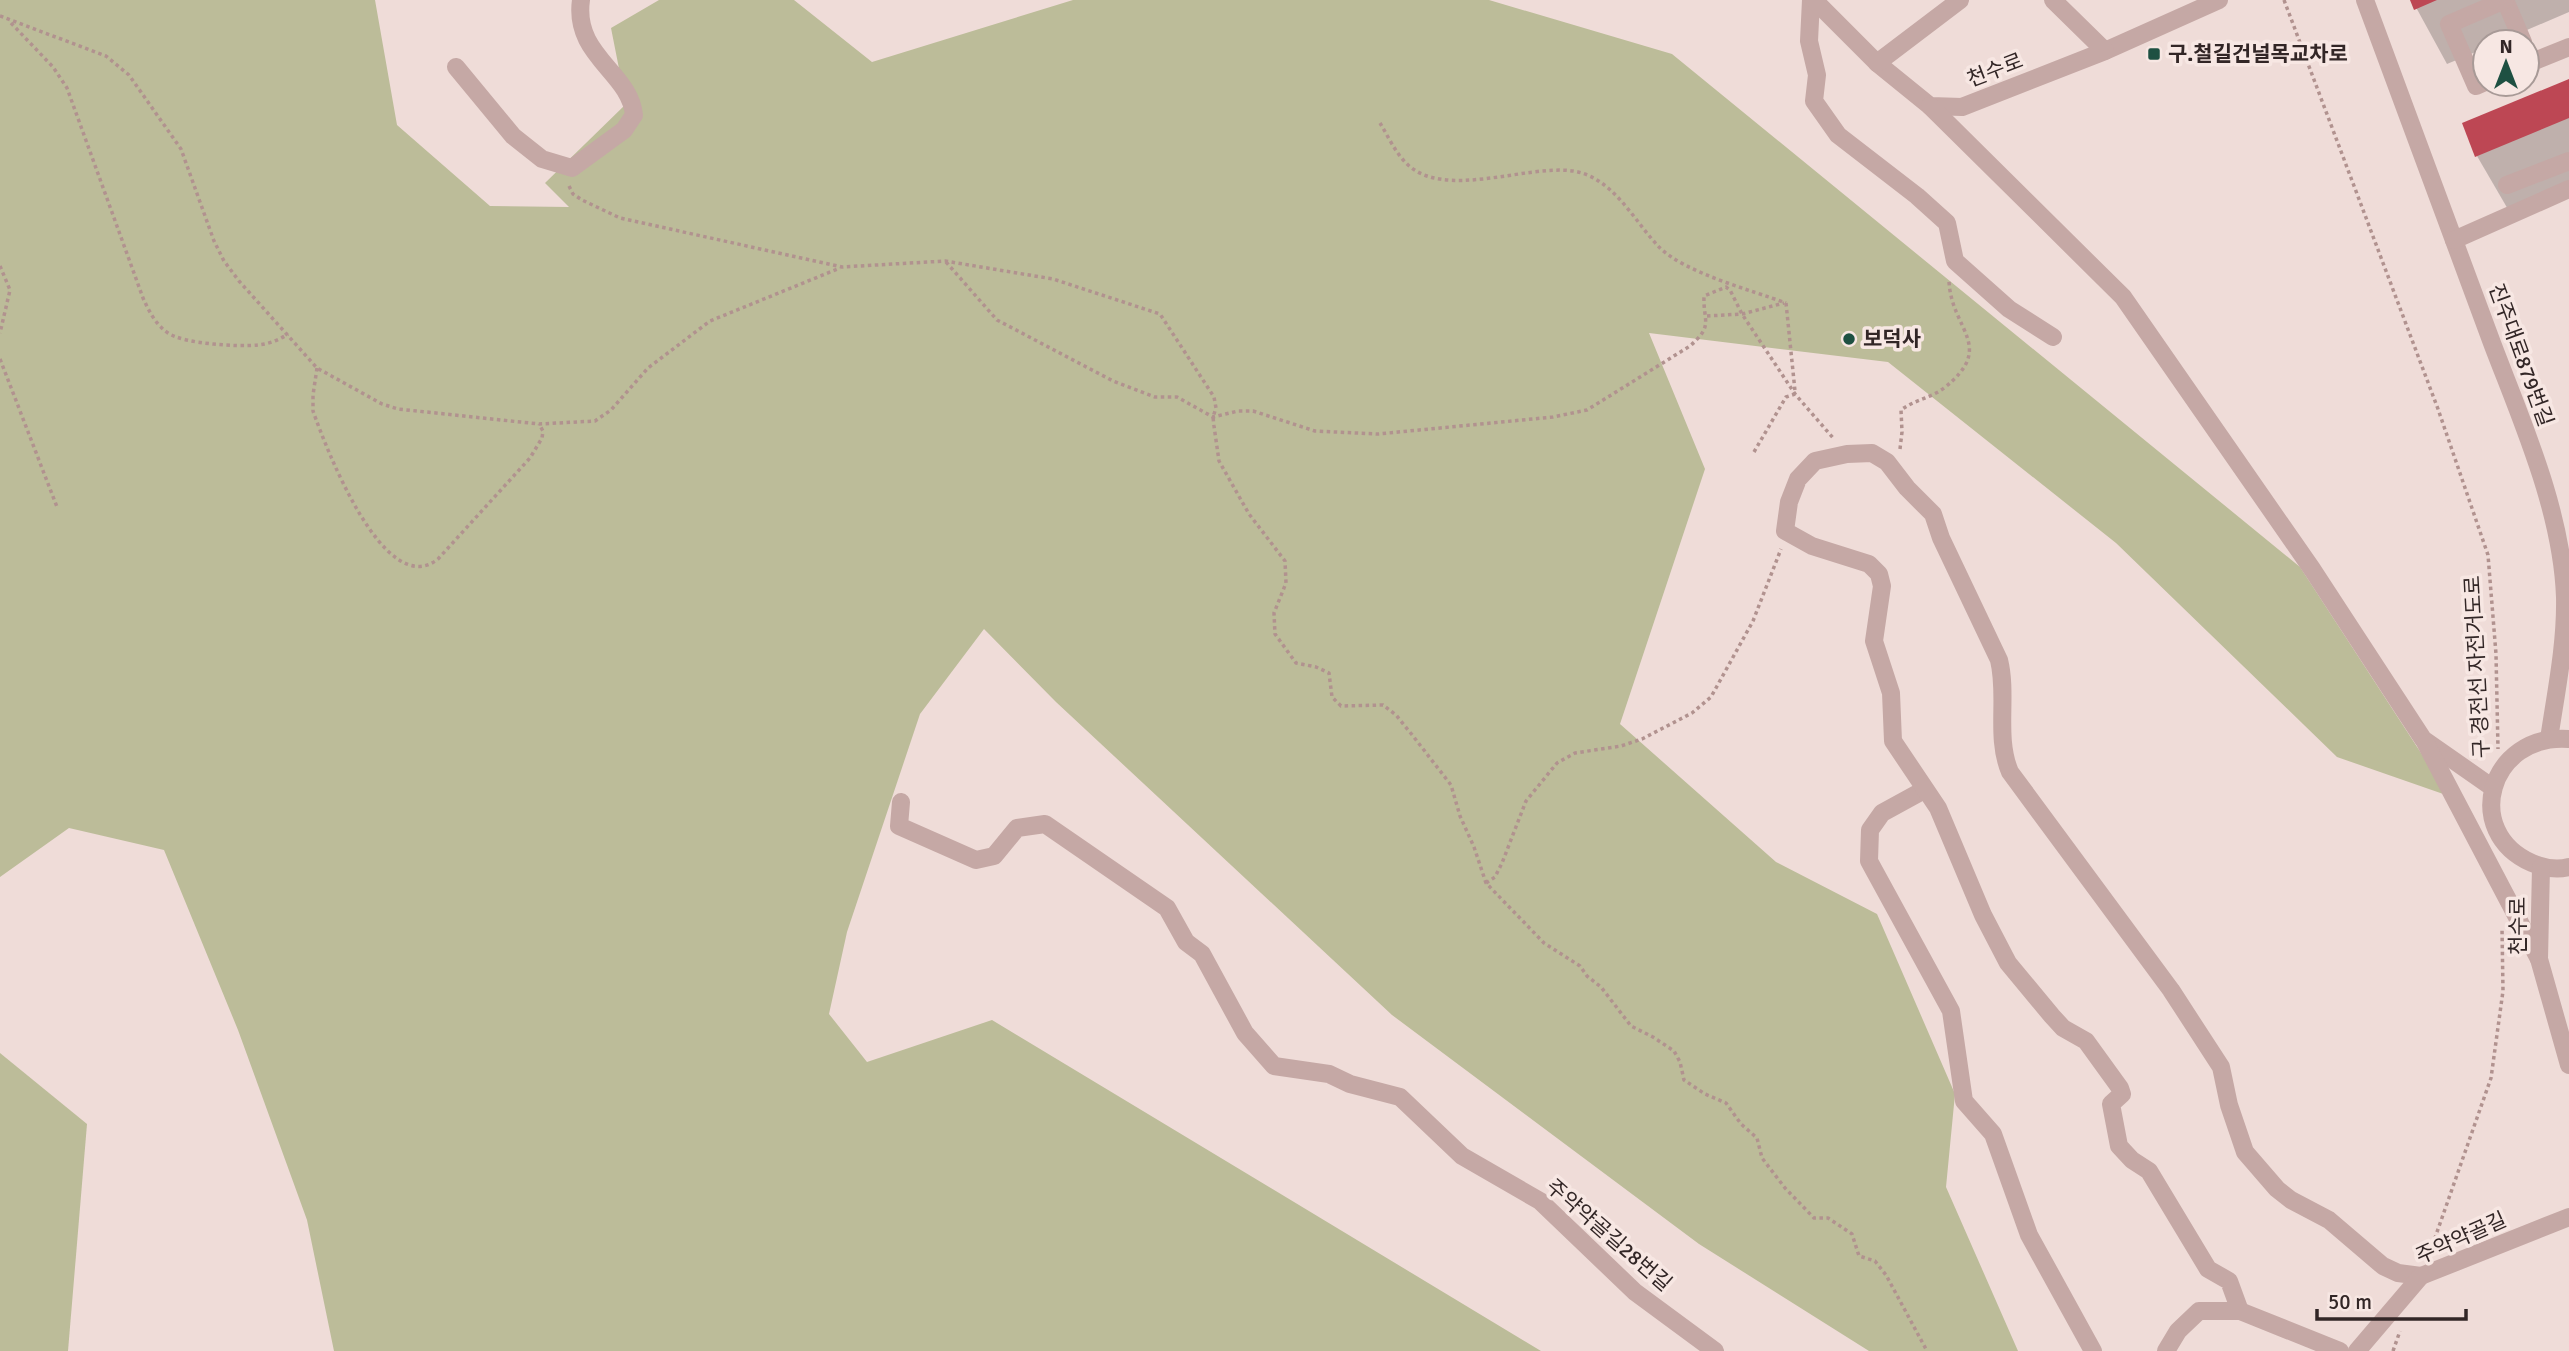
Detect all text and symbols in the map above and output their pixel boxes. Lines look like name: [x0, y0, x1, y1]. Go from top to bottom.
north arrow: [2471, 28, 2541, 98]
text: N: [2499, 35, 2513, 59]
place label: 구.철길건널목교차로: [2168, 41, 2348, 67]
marker: 구.철길건널목교차로: [2146, 46, 2162, 62]
street label: 천수로: [1963, 47, 2027, 93]
street label: 진주대로879번길: [2483, 280, 2559, 430]
place label: 보덕사: [1863, 326, 1921, 352]
marker: 보덕사: [1841, 331, 1857, 347]
street label: 구 경전선 자전거도로: [2459, 575, 2495, 759]
street label: 천수로: [2505, 897, 2531, 955]
street label: 주약약골길28번길: [1541, 1173, 1677, 1297]
street label: 주약약골길: [2412, 1206, 2510, 1270]
scale bar: [2317, 1278, 2466, 1322]
text: 50 m: [2328, 1289, 2372, 1315]

